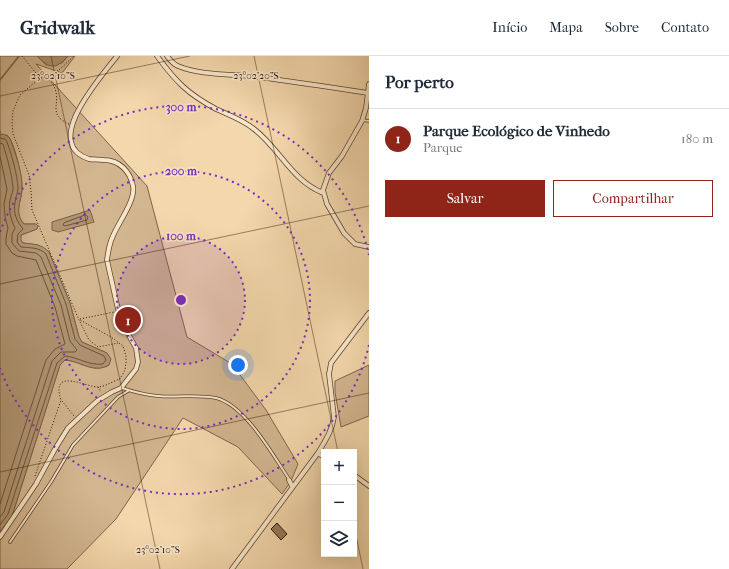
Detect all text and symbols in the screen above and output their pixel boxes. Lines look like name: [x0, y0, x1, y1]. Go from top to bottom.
text: Gridwalk: [20, 17, 95, 39]
text: Início: [492, 19, 527, 36]
text: Mapa: [549, 19, 583, 36]
text: Sobre: [605, 19, 639, 36]
text: Contato: [661, 19, 709, 36]
text: 23°02'10"S: [31, 70, 75, 82]
text: 23°02'20"S: [233, 70, 279, 82]
text: Por perto: [385, 72, 454, 92]
text: 300 m: [166, 100, 197, 115]
text: Parque Ecológico de Vinhedo: [423, 122, 610, 140]
text: 1: [396, 131, 400, 146]
text: 180 m: [681, 131, 713, 146]
text: Parque: [423, 140, 463, 155]
text: 200 m: [165, 164, 198, 178]
button: Salvar: [385, 180, 545, 217]
button: Compartilhar: [553, 180, 713, 217]
text: 100 m: [166, 229, 197, 243]
centre of rings: [174, 293, 188, 307]
pin: 1: [115, 305, 141, 335]
your location: [228, 355, 248, 375]
map controls: [321, 449, 357, 557]
button: +: [321, 449, 357, 485]
button: −: [321, 485, 357, 521]
button: layers: [321, 521, 357, 557]
text: 23°02'10"S: [136, 544, 180, 556]

